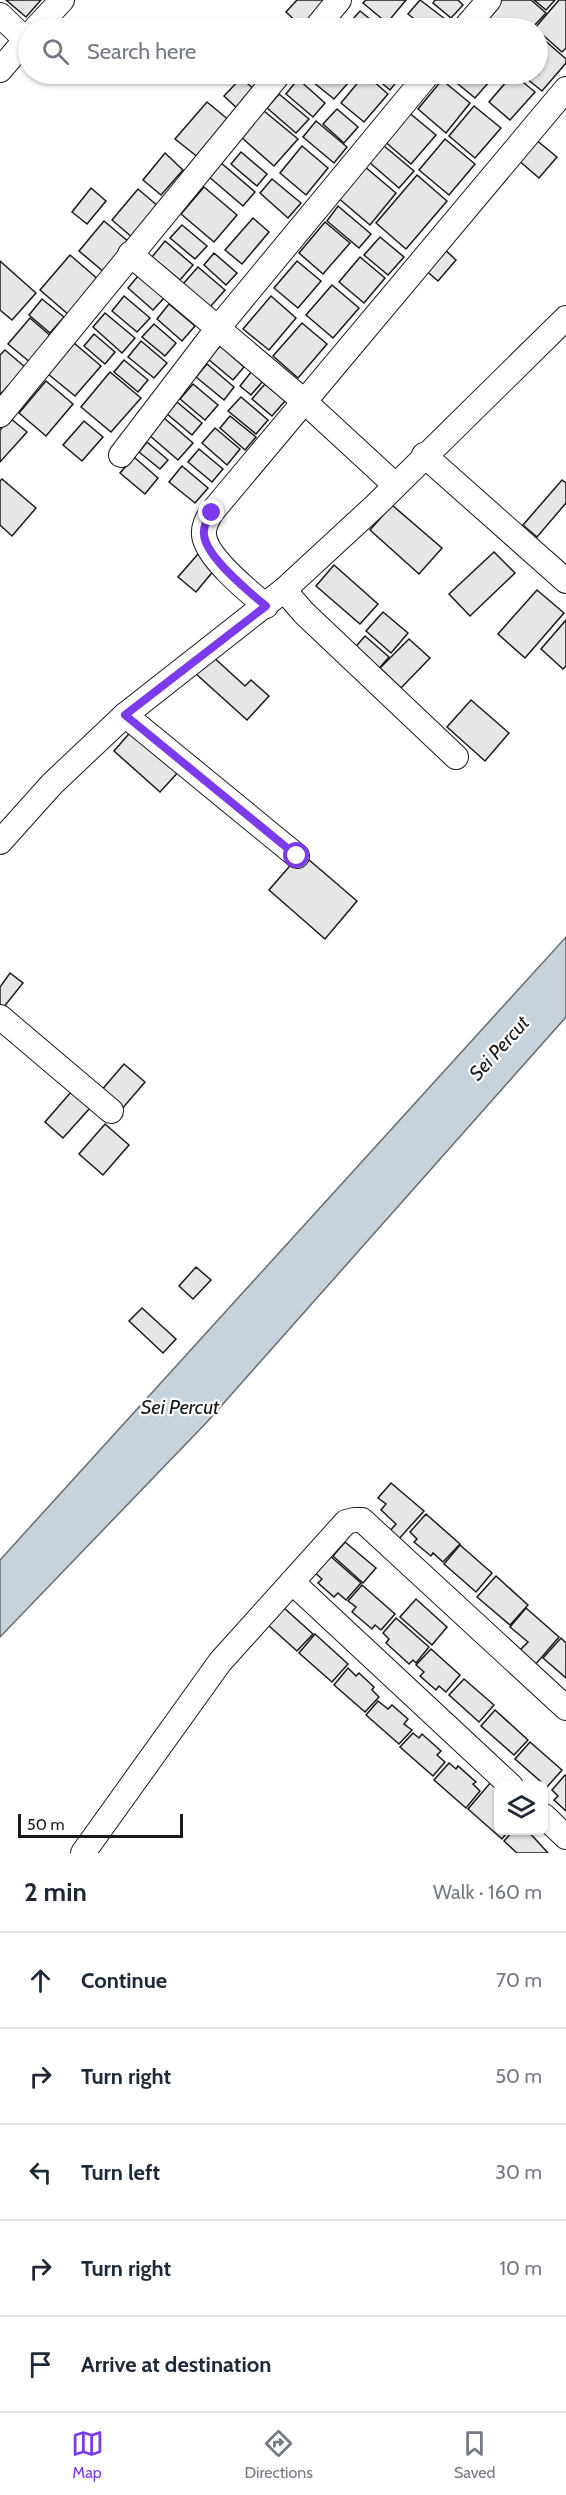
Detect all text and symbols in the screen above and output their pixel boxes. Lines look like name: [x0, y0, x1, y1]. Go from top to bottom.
search box: [18, 18, 548, 84]
icon: search: [39, 35, 72, 68]
text: Search here: [87, 38, 196, 65]
route end: [198, 499, 224, 525]
route start: [283, 842, 309, 868]
water label: Sei Percut: [464, 1010, 535, 1085]
water label: Sei Percut: [141, 1395, 220, 1419]
map controls: [494, 1781, 548, 1835]
button: layers: [494, 1781, 548, 1835]
scale bar: [18, 1811, 183, 1838]
text: 50 m: [27, 1815, 64, 1834]
text: 2 min: [24, 1876, 87, 1908]
text: Walk · 160 m: [433, 1880, 542, 1904]
icon: ahead: [24, 1964, 57, 1997]
text: Continue: [81, 1967, 167, 1994]
text: 70 m: [496, 1968, 542, 1992]
icon: right: [24, 2060, 57, 2093]
text: Turn right: [81, 2063, 171, 2090]
text: 50 m: [495, 2064, 542, 2088]
icon: left: [24, 2156, 57, 2189]
text: Turn left: [81, 2159, 160, 2186]
text: 30 m: [495, 2160, 542, 2184]
icon: right: [24, 2252, 57, 2285]
text: Turn right: [81, 2255, 171, 2282]
text: 10 m: [499, 2256, 542, 2280]
icon: arrive: [24, 2348, 57, 2381]
text: Arrive at destination: [81, 2351, 271, 2378]
tab: Map: [71, 2427, 104, 2482]
tab: Directions: [245, 2427, 313, 2482]
tab: Saved: [454, 2427, 495, 2482]

